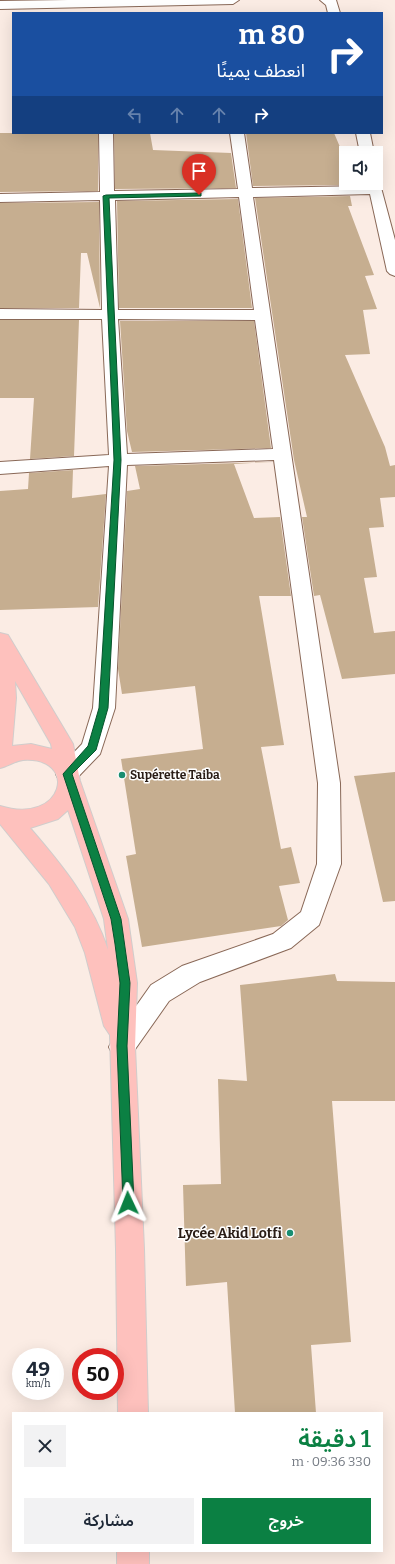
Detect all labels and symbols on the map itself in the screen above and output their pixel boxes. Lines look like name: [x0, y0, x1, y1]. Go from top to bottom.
pin: [182, 154, 216, 195]
place label: Supérette Taiba: [130, 768, 220, 782]
marker: Supérette Taiba: [117, 770, 127, 780]
position arrow: [107, 1182, 149, 1224]
place label: Lycée Akid Lotfi: [178, 1225, 283, 1242]
marker: Lycée Akid Lotfi: [285, 1228, 295, 1238]
speed limit sign: 50: [72, 1348, 124, 1400]

